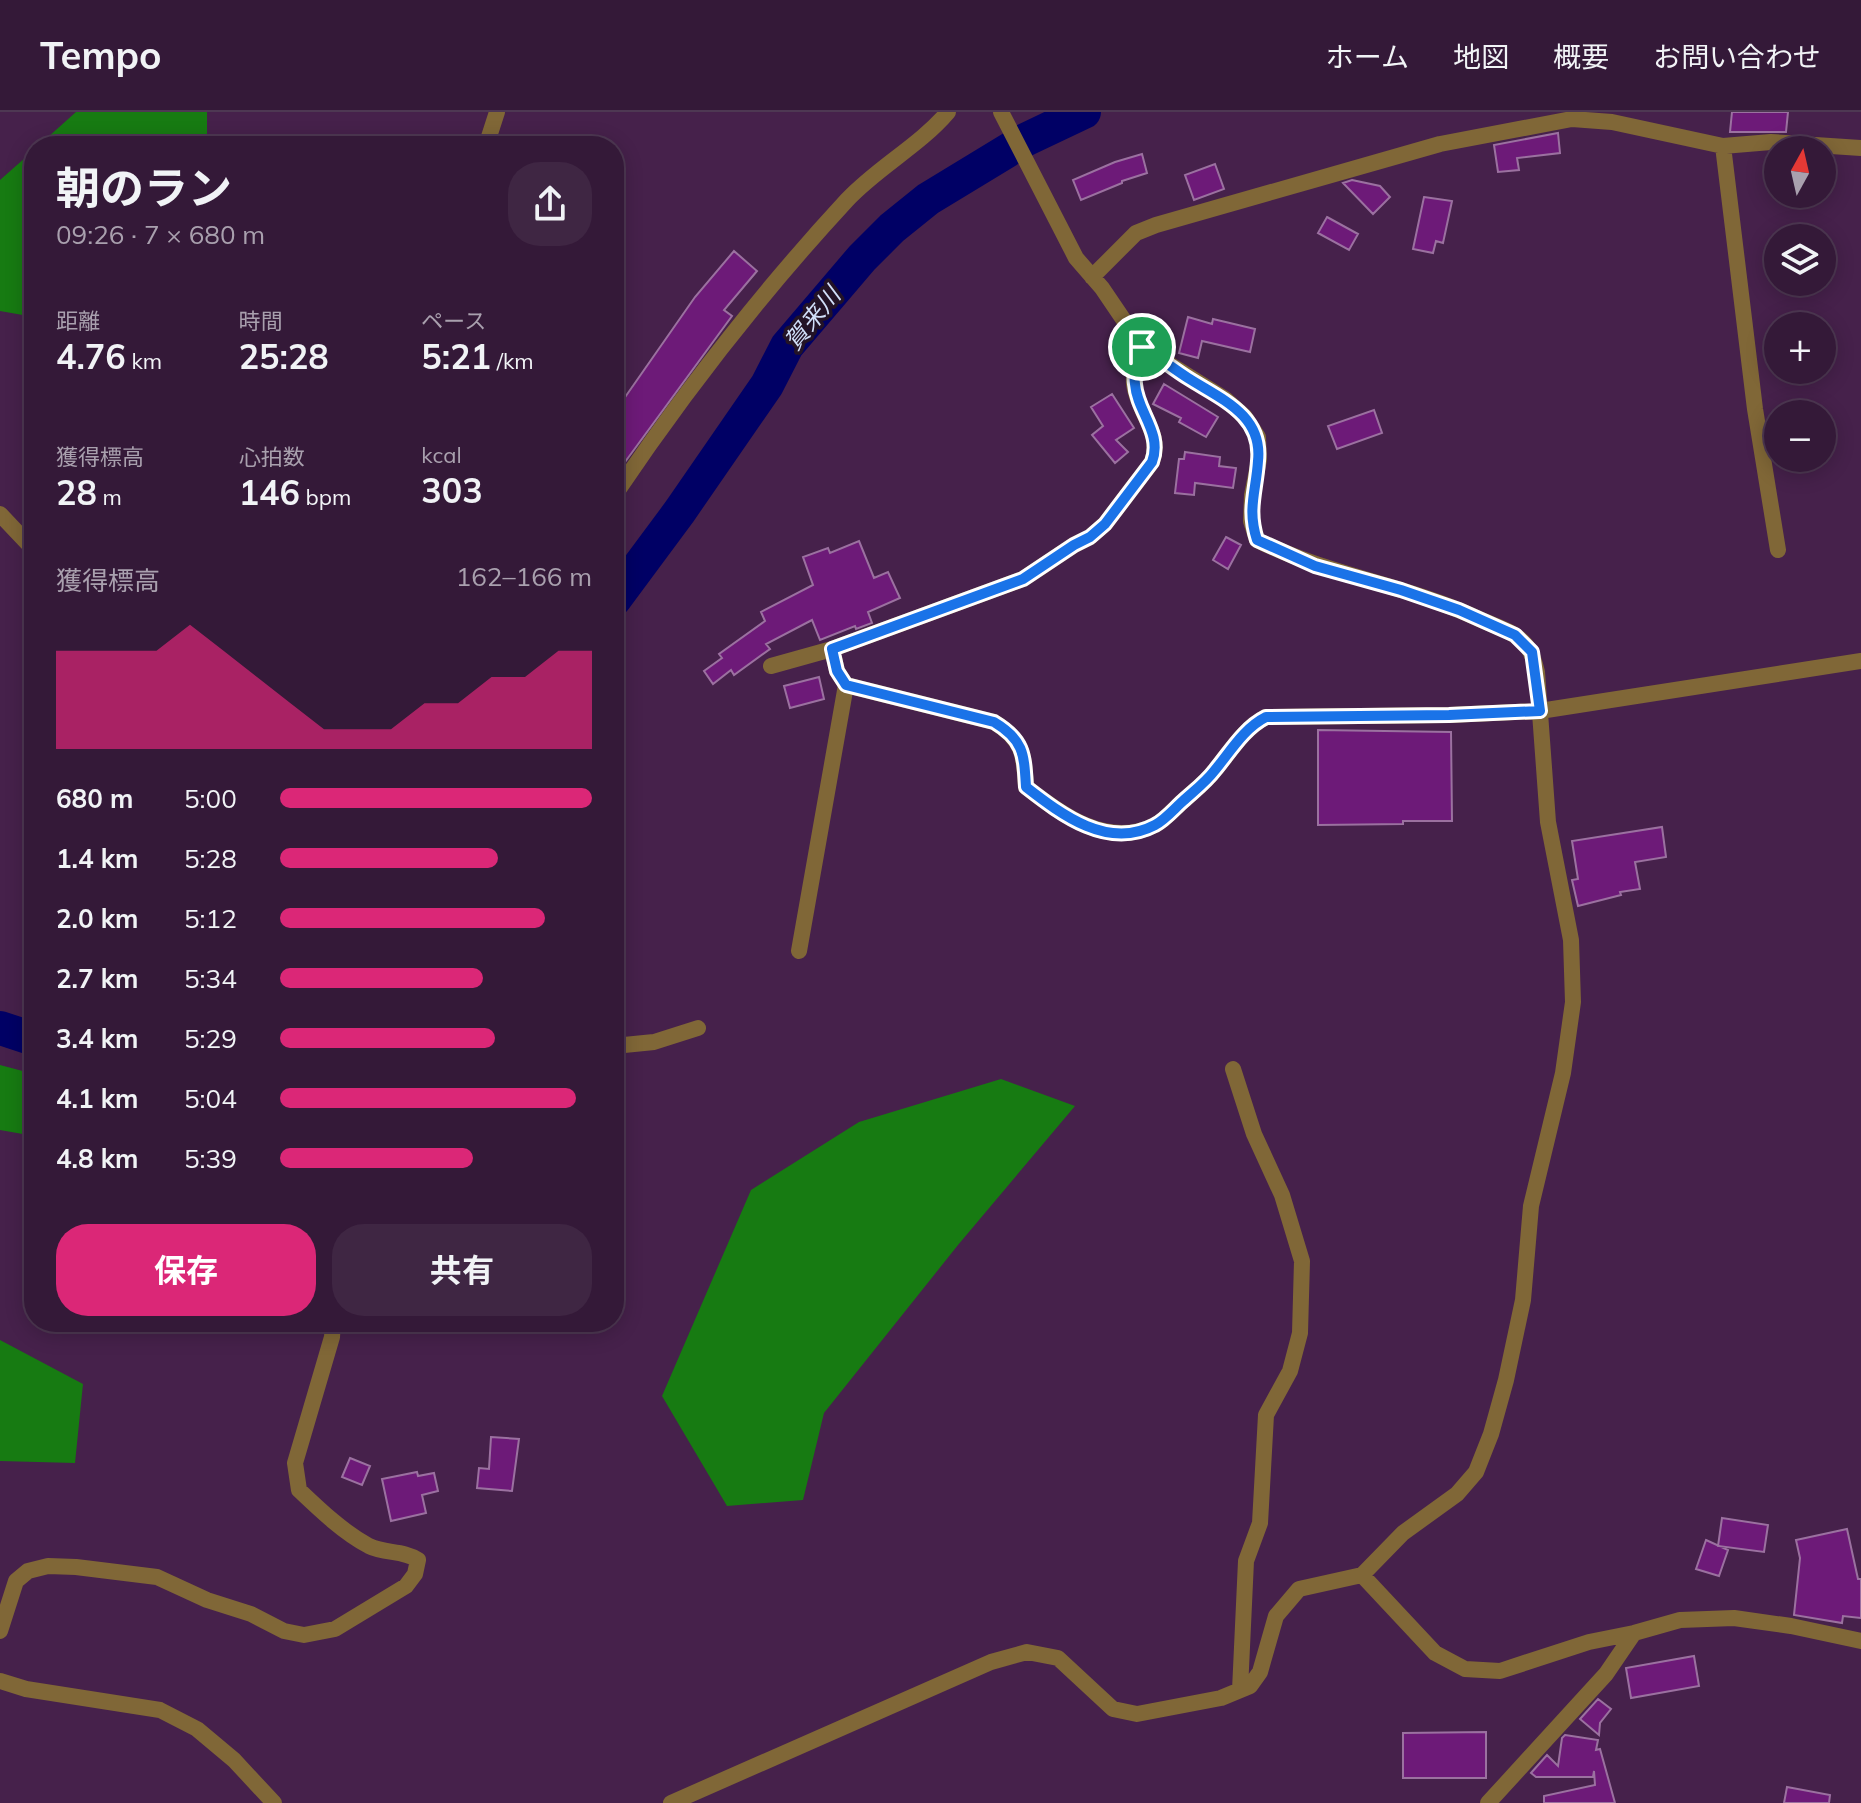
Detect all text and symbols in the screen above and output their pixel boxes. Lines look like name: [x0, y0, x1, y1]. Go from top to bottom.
text: Tempo: [40, 31, 162, 79]
text: ホーム: [1326, 39, 1409, 74]
text: 地図: [1453, 39, 1509, 74]
text: 概要: [1553, 39, 1609, 74]
text: お問い合わせ: [1653, 39, 1821, 74]
north arrow: [1764, 136, 1836, 208]
map controls: [1764, 136, 1836, 472]
text: 朝のラン: [56, 160, 232, 215]
button: share: [508, 162, 592, 246]
text: 09:26 · 7 × 680 m: [56, 218, 265, 251]
button: layers: [1764, 224, 1836, 296]
water label: 賀来川: [778, 278, 848, 355]
text: 距離: [56, 307, 100, 335]
text: 時間: [239, 307, 283, 335]
text: ペース: [421, 307, 486, 335]
button: +: [1764, 312, 1836, 384]
pin: [1108, 313, 1176, 381]
icon: arrive: [1120, 325, 1164, 369]
text: 4.76: [56, 335, 126, 378]
text: 25:28: [239, 335, 329, 378]
text: 5:21: [421, 335, 491, 378]
text: km: [126, 347, 162, 375]
text: /km: [491, 347, 534, 375]
button: −: [1764, 400, 1836, 472]
text: kcal: [421, 441, 462, 469]
text: 獲得標高: [56, 443, 144, 471]
text: 心拍数: [239, 443, 305, 471]
text: 303: [421, 469, 483, 512]
text: 28: [56, 471, 97, 514]
text: 146: [239, 471, 300, 514]
text: m: [97, 483, 122, 511]
text: bpm: [300, 483, 351, 511]
text: 162–166 m: [456, 560, 592, 593]
text: 獲得標高: [56, 564, 160, 597]
text: 680 m: [56, 782, 133, 815]
text: 5:00: [184, 782, 237, 815]
text: 1.4 km: [56, 842, 139, 875]
text: 5:28: [184, 842, 237, 875]
text: 2.0 km: [56, 902, 139, 935]
text: 5:12: [184, 902, 237, 935]
text: 2.7 km: [56, 962, 139, 995]
text: 5:34: [184, 962, 237, 995]
text: 3.4 km: [56, 1022, 139, 1055]
text: 5:29: [184, 1022, 237, 1055]
text: 4.1 km: [56, 1082, 139, 1115]
text: 5:04: [184, 1082, 237, 1115]
text: 4.8 km: [56, 1142, 139, 1175]
text: 5:39: [184, 1142, 237, 1175]
button: 保存: [56, 1224, 316, 1316]
button: 共有: [332, 1224, 592, 1316]

